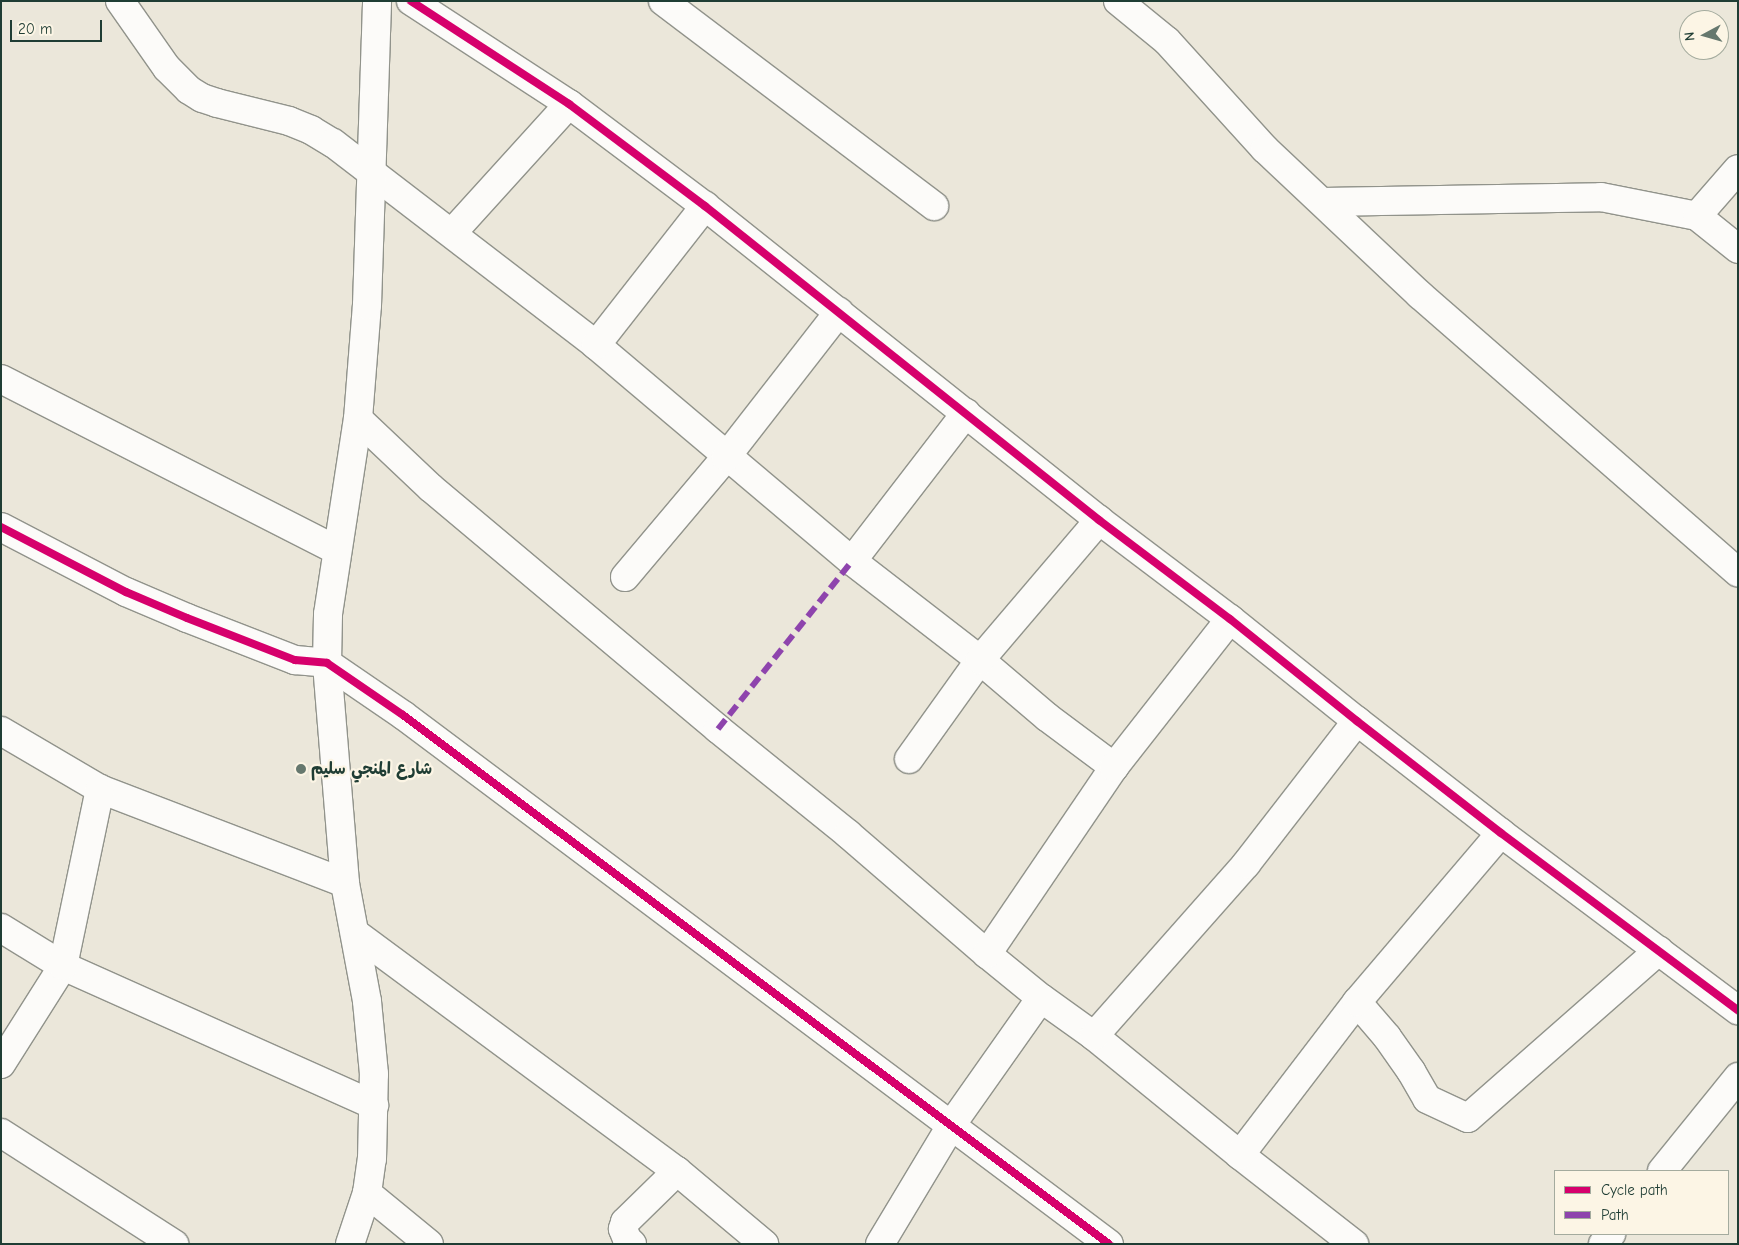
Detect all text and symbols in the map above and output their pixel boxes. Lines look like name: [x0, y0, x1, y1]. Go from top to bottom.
scale bar: [12, 10, 105, 42]
north arrow: [1679, 10, 1729, 60]
text: 20 m: [18, 20, 52, 38]
text: N: [1681, 31, 1699, 42]
place label: شارع المنجي سليم: [311, 759, 432, 779]
marker: شارع المنجي سليم: [295, 763, 307, 775]
legend: [1554, 1170, 1729, 1235]
text: Cycle path: [1601, 1181, 1668, 1199]
text: Path: [1601, 1206, 1629, 1224]

